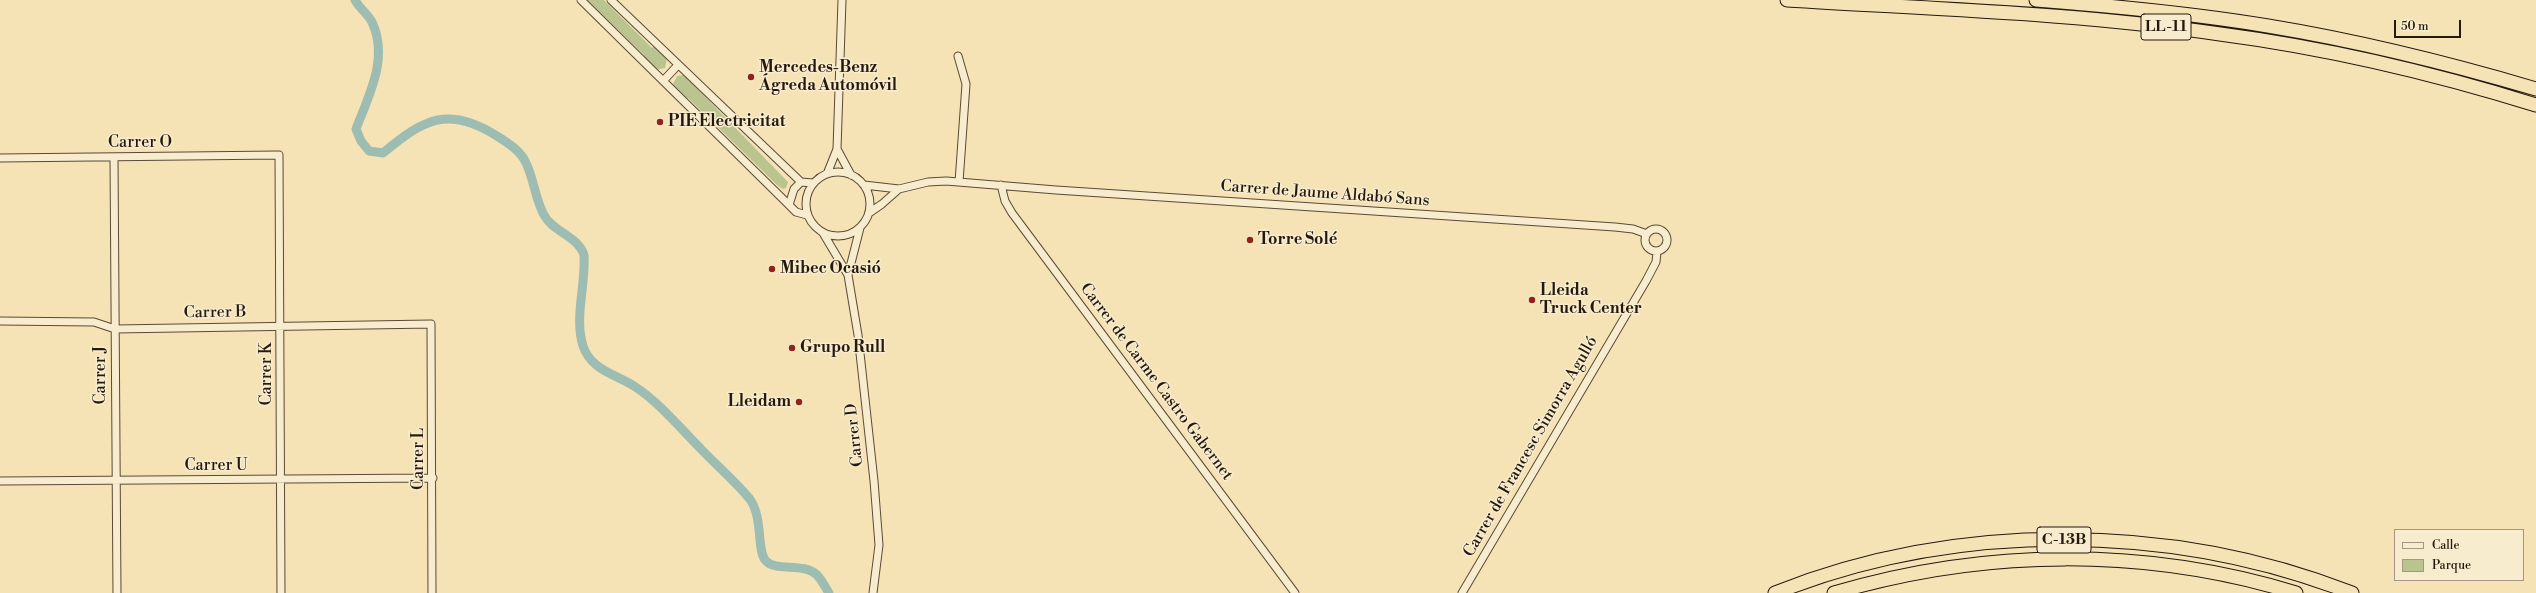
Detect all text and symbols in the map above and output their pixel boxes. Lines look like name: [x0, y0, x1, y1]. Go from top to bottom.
scale bar: [2396, 12, 2463, 38]
road number: LL-11: [2141, 14, 2191, 40]
text: 50 m: [2401, 19, 2429, 34]
place label: Mercedes-Benz Ágreda Automóvil: [759, 58, 897, 96]
marker: Mercedes-Benz Ágreda Automóvil: [746, 72, 756, 82]
place label: PIE Electricitat: [668, 112, 785, 132]
marker: PIE Electricitat: [655, 117, 665, 127]
street label: Carrer O: [108, 133, 172, 153]
street label: Carrer de Jaume Aldabó Sans: [1220, 177, 1430, 211]
place label: Torre Solé: [1258, 230, 1337, 250]
marker: Torre Solé: [1245, 235, 1255, 245]
place label: Mibec Ocasió: [780, 259, 881, 279]
marker: Mibec Ocasió: [767, 264, 777, 274]
street label: Carrer de Carme Castro Gabernet: [1076, 280, 1236, 484]
place label: Lleida Truck Center: [1540, 281, 1642, 319]
marker: Lleida Truck Center: [1527, 295, 1537, 305]
street label: Carrer B: [184, 303, 246, 323]
street label: Carrer de Francesc Simorra Agulló: [1460, 333, 1602, 561]
place label: Grupo Rull: [800, 338, 885, 358]
street label: Carrer K: [257, 342, 277, 406]
marker: Grupo Rull: [787, 343, 797, 353]
street label: Carrer J: [91, 346, 111, 404]
place label: Lleidam: [728, 392, 791, 412]
marker: Lleidam: [794, 397, 804, 407]
street label: Carrer D: [842, 402, 868, 468]
street label: Carrer L: [409, 428, 429, 490]
street label: Carrer U: [184, 456, 248, 476]
road number: C-13B: [2037, 527, 2091, 553]
legend: [2394, 529, 2524, 581]
text: Calle: [2432, 538, 2459, 553]
text: Parque: [2432, 558, 2471, 573]

